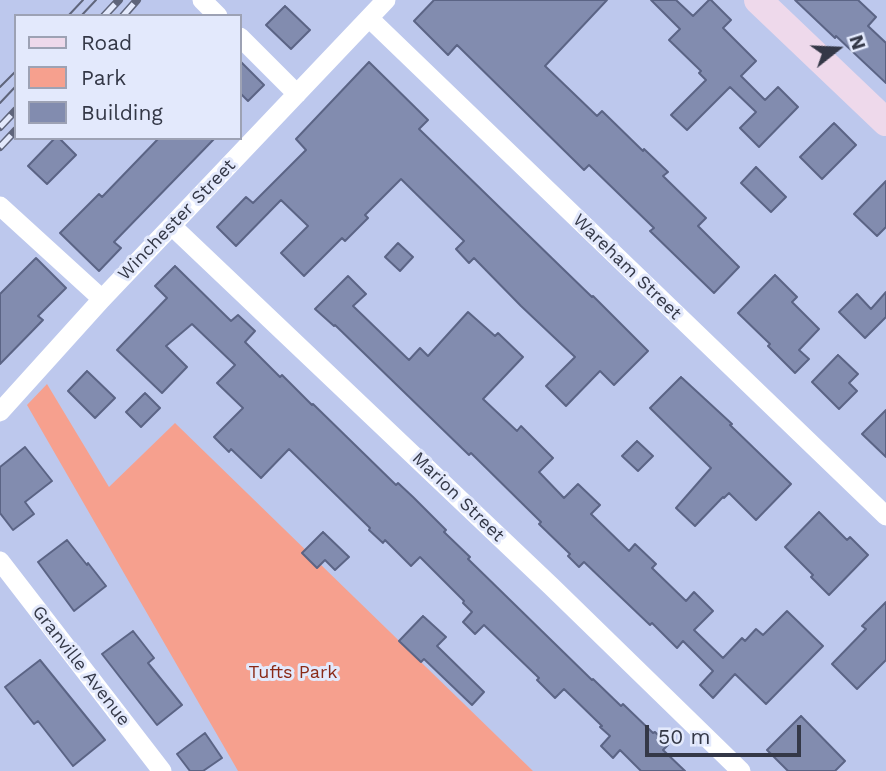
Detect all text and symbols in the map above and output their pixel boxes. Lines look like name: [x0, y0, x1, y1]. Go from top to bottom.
legend: [14, 14, 242, 140]
north arrow: [802, 14, 872, 84]
text: Road: [81, 30, 132, 55]
text: N: [844, 32, 871, 53]
text: Park: [81, 65, 126, 90]
text: Building: [81, 100, 163, 125]
street label: Winchester Street: [114, 155, 240, 285]
street label: Wareham Street: [568, 210, 686, 324]
street label: Marion Street: [407, 448, 509, 546]
street label: Granville Avenue: [27, 602, 135, 730]
park label: Tufts Park: [249, 662, 337, 684]
scale bar: [648, 712, 804, 756]
text: 50 m: [658, 724, 710, 749]

